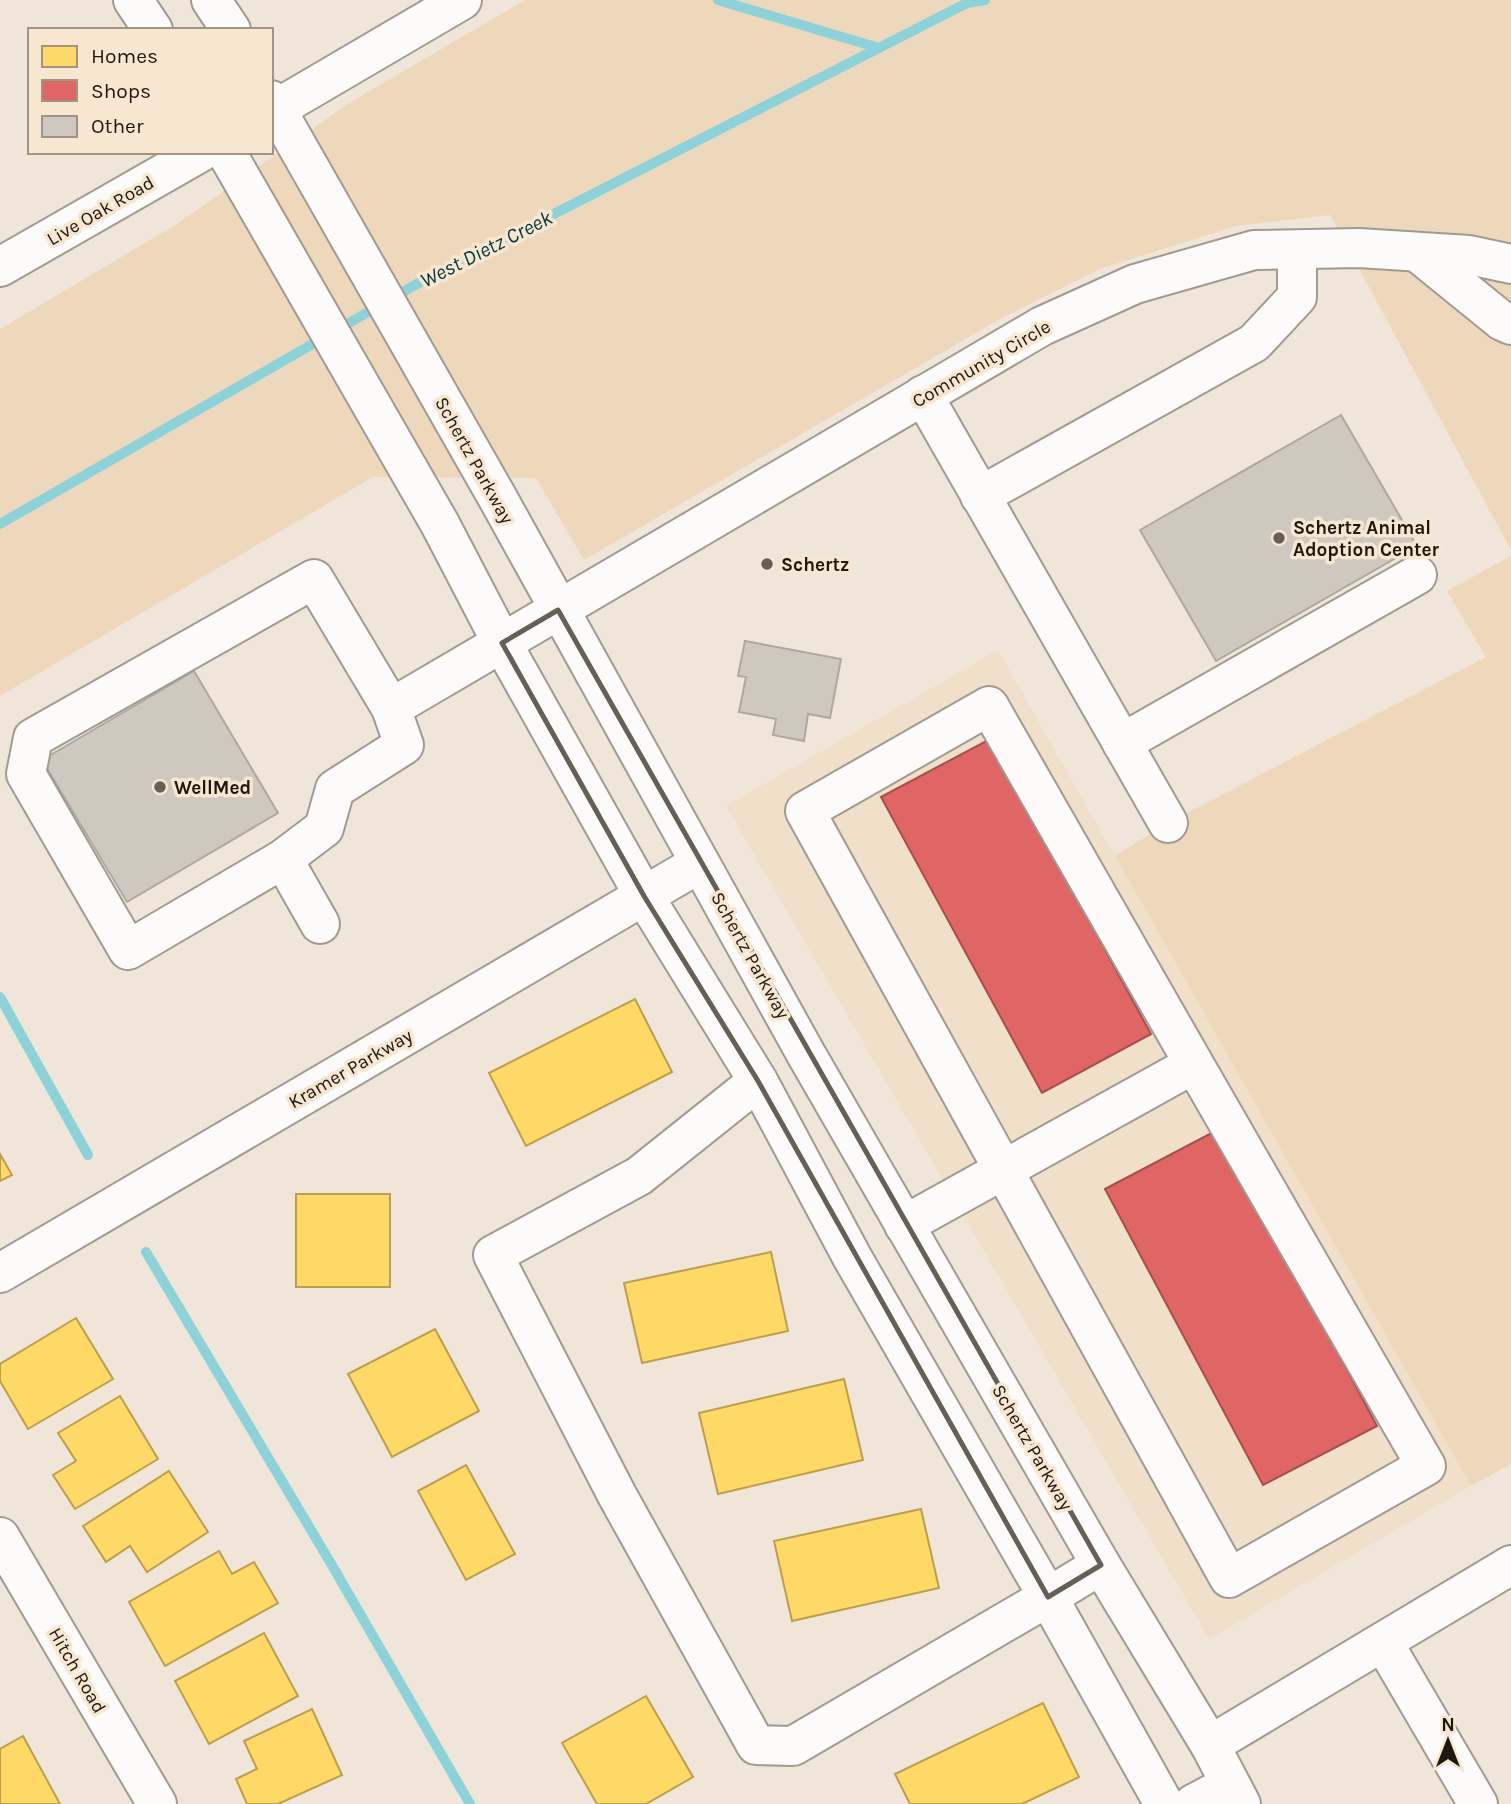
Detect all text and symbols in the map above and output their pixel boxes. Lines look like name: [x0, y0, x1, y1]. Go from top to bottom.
legend: [28, 28, 273, 154]
text: Homes: [91, 44, 158, 68]
text: Shops: [91, 79, 151, 103]
text: Other: [91, 114, 144, 138]
street label: Live Oak Road: [43, 171, 158, 250]
water label: West Dietz Creek: [416, 205, 556, 293]
street label: Community Circle: [909, 315, 1054, 412]
street label: Schertz Parkway: [430, 393, 518, 528]
place label: Schertz Animal Adoption Center: [1293, 517, 1440, 561]
marker: Schertz Animal Adoption Center: [1271, 530, 1287, 546]
place label: Schertz: [781, 554, 849, 576]
marker: Schertz: [759, 556, 775, 572]
place label: WellMed: [174, 777, 251, 799]
marker: WellMed: [152, 779, 168, 795]
street label: Schertz Parkway: [706, 888, 794, 1023]
street label: Kramer Parkway: [285, 1024, 416, 1113]
street label: Schertz Parkway: [987, 1381, 1077, 1514]
street label: Hitch Road: [44, 1624, 110, 1717]
north arrow: [1413, 1706, 1483, 1776]
text: N: [1441, 1714, 1455, 1736]

